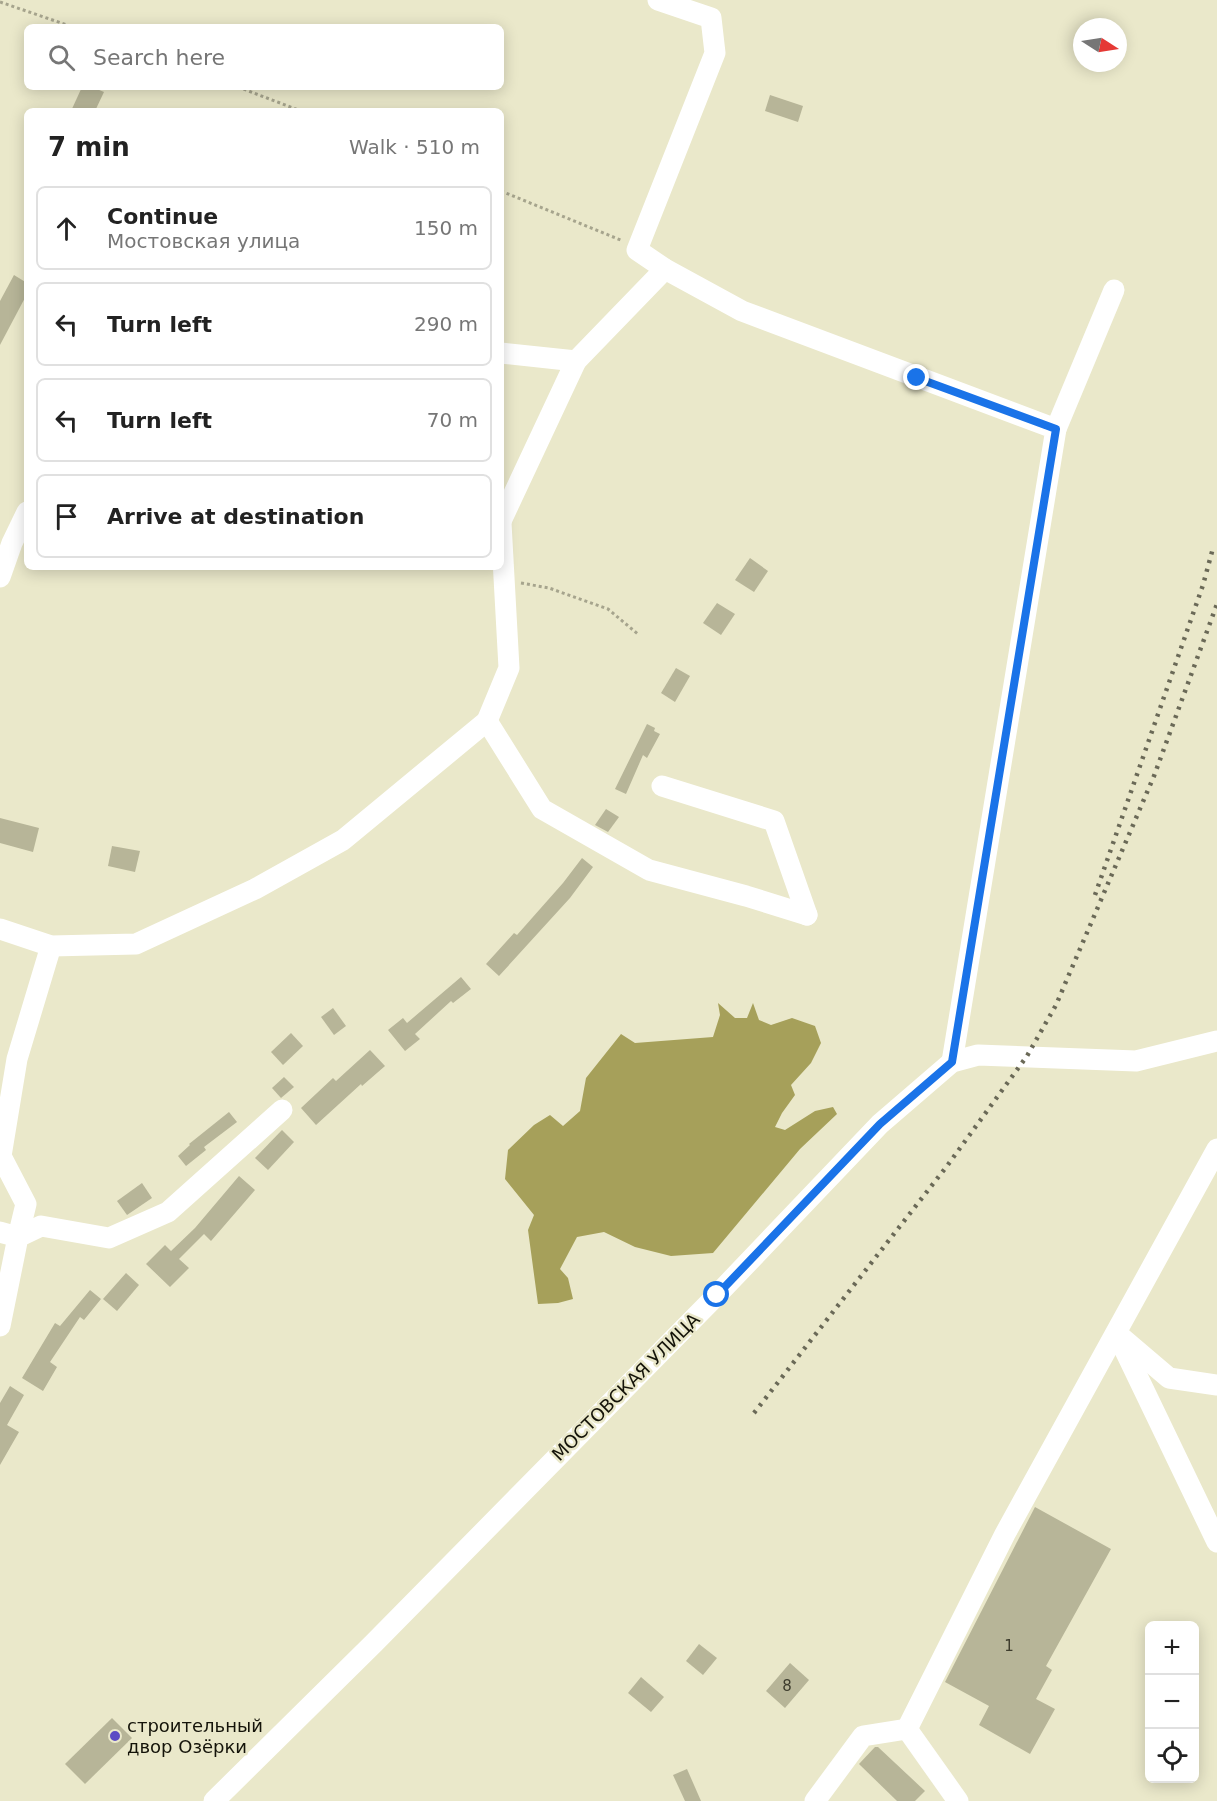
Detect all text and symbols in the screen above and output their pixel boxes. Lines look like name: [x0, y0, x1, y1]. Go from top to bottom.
north arrow: [1073, 18, 1127, 72]
search box: [24, 24, 504, 90]
icon: search: [45, 41, 78, 74]
text: Search here: [93, 45, 225, 70]
text: 7 min: [48, 132, 130, 162]
text: Walk · 510 m: [349, 135, 480, 159]
text: Continue: [107, 204, 218, 229]
icon: ahead: [50, 212, 83, 245]
text: 150 m: [414, 216, 478, 240]
text: Мостовская улица: [107, 229, 300, 253]
icon: left: [50, 308, 83, 341]
text: Turn left: [107, 312, 212, 337]
text: 290 m: [414, 312, 478, 336]
route end: [903, 364, 929, 390]
icon: left: [50, 404, 83, 437]
text: Turn left: [107, 408, 212, 433]
text: 70 m: [427, 408, 478, 432]
icon: arrive: [50, 500, 83, 533]
text: Arrive at destination: [107, 504, 364, 529]
route start: [703, 1281, 729, 1307]
street label: МОСТОВСКАЯ УЛИЦА: [548, 1308, 704, 1465]
map controls: [1145, 1621, 1199, 1783]
button: +: [1145, 1621, 1199, 1675]
house number: 1: [1004, 1637, 1014, 1655]
button: −: [1145, 1675, 1199, 1729]
house number: 8: [782, 1677, 792, 1695]
place label: строительный двор Озёрки: [127, 1715, 263, 1757]
marker: строительный двор Озёрки: [108, 1729, 122, 1743]
button: locate: [1145, 1729, 1199, 1783]

